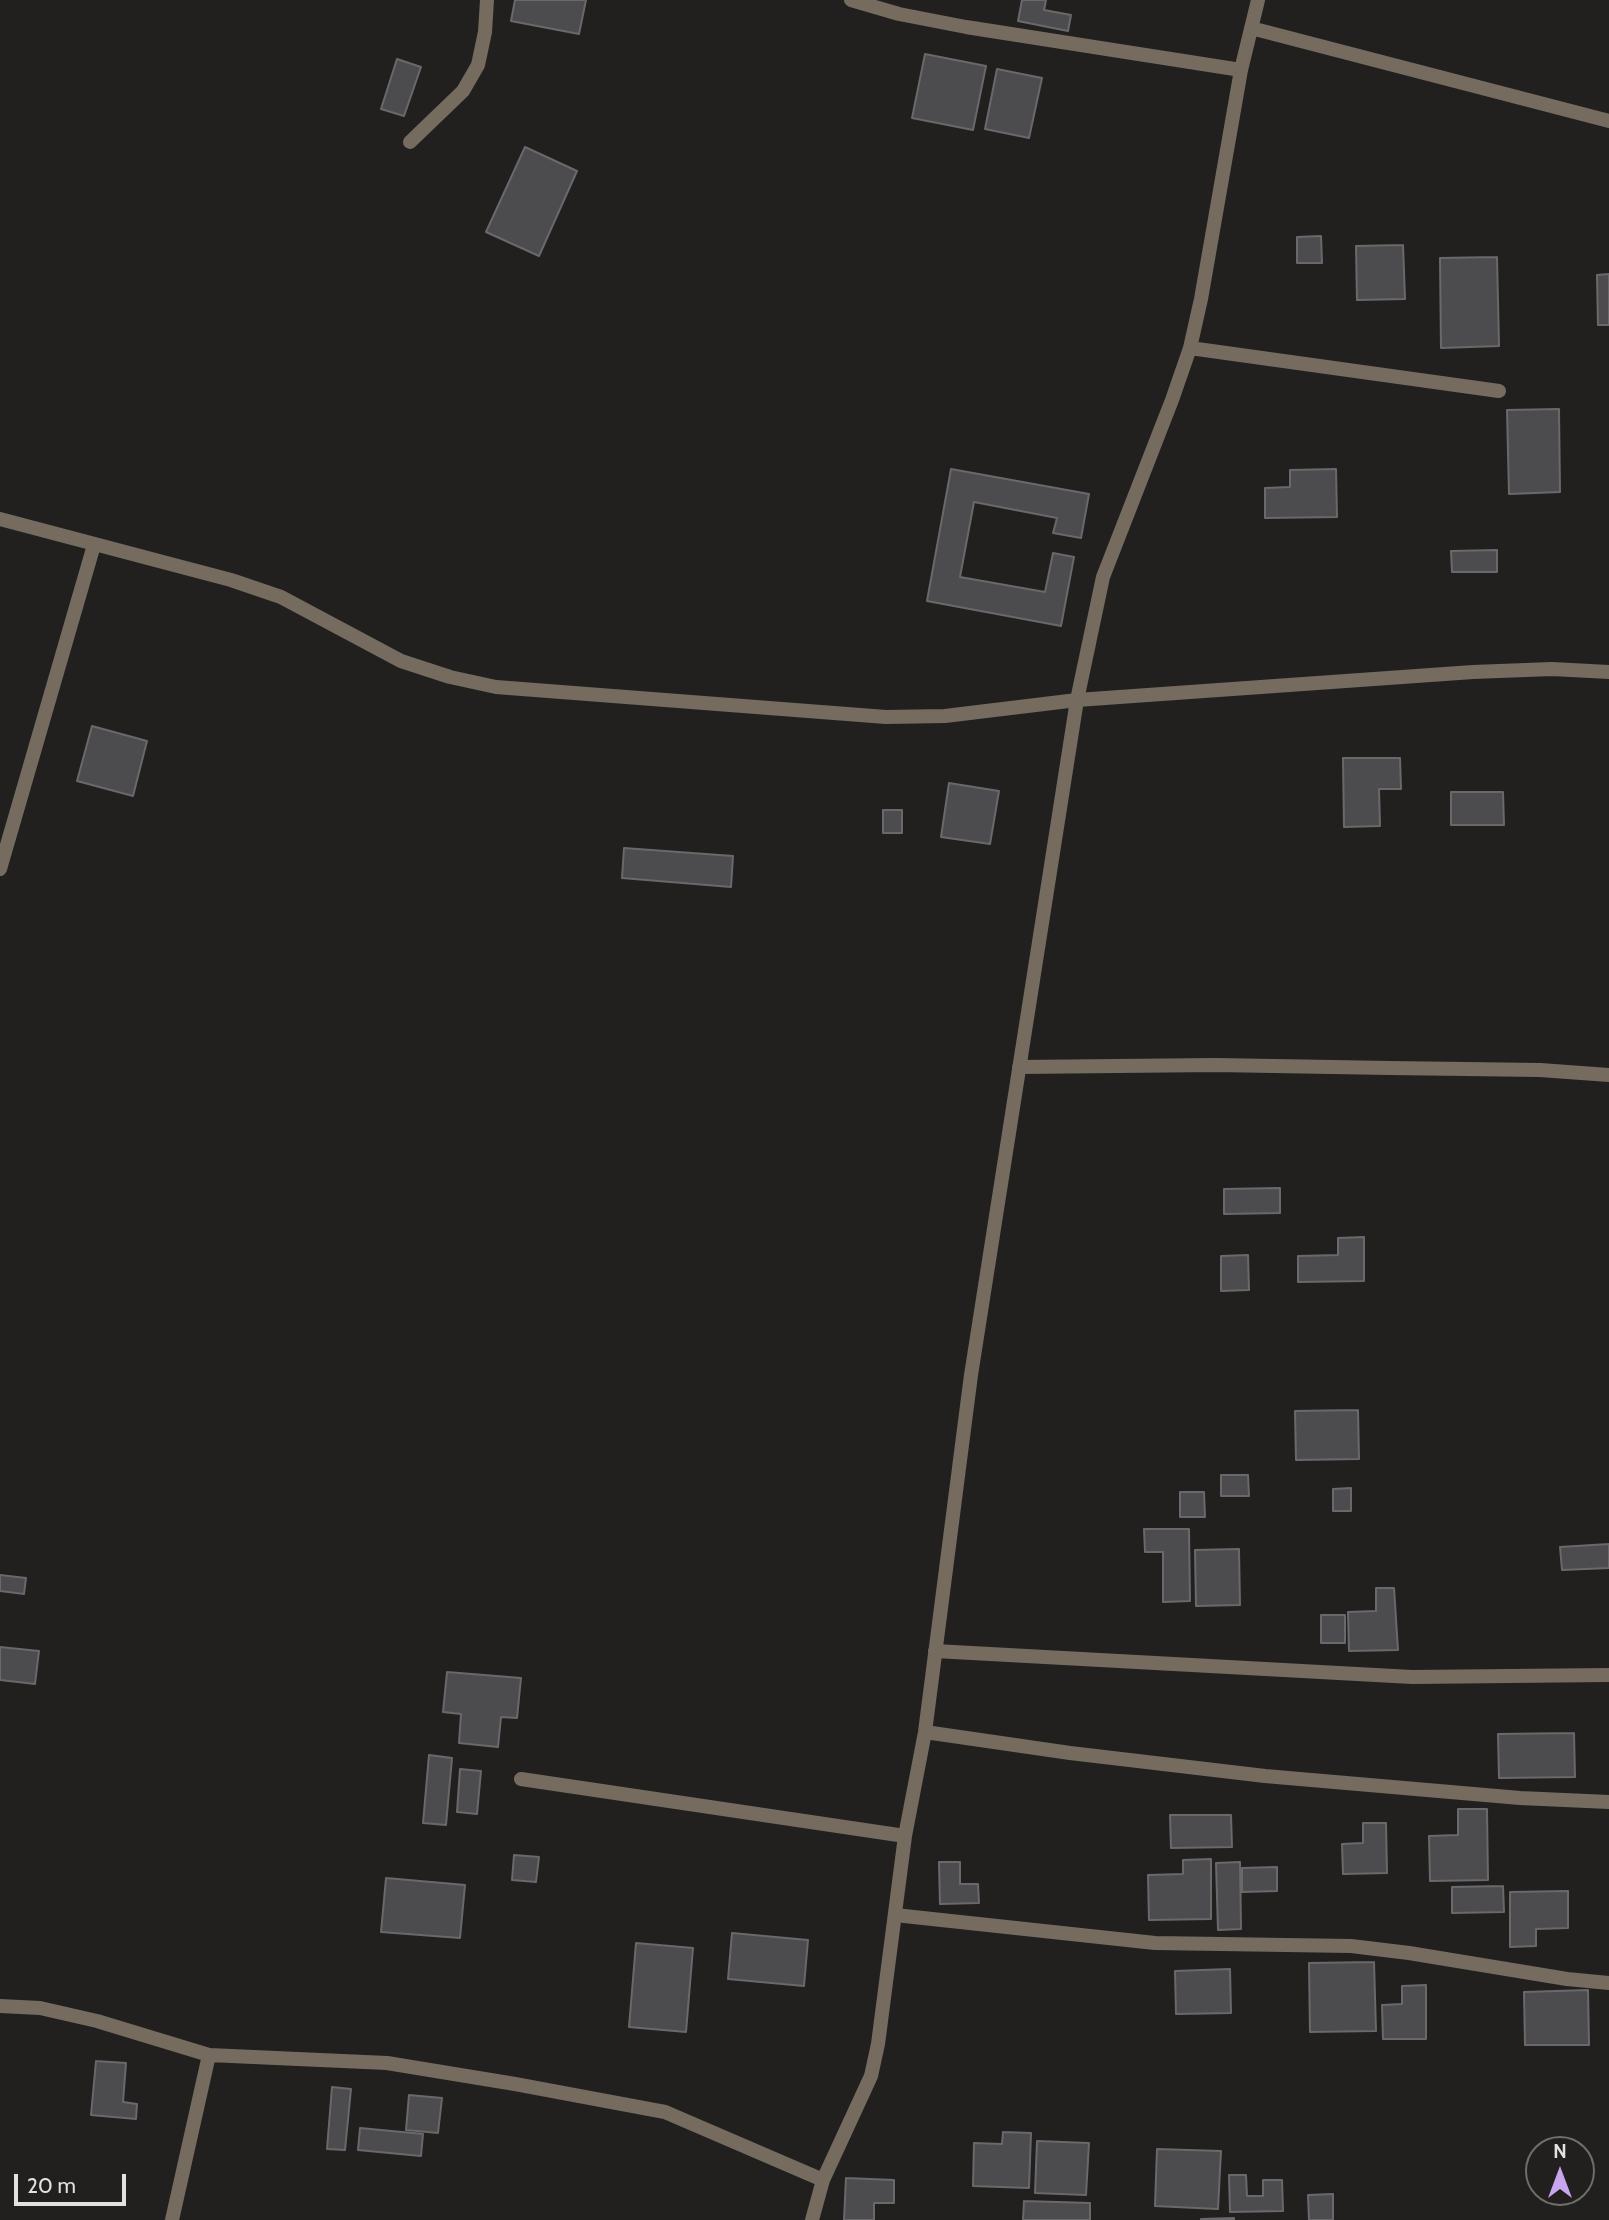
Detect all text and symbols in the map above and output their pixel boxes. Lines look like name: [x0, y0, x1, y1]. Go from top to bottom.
north arrow: [1525, 2136, 1595, 2206]
text: N: [1553, 2140, 1567, 2163]
scale bar: [18, 2160, 130, 2204]
text: 20 m: [27, 2173, 76, 2198]

